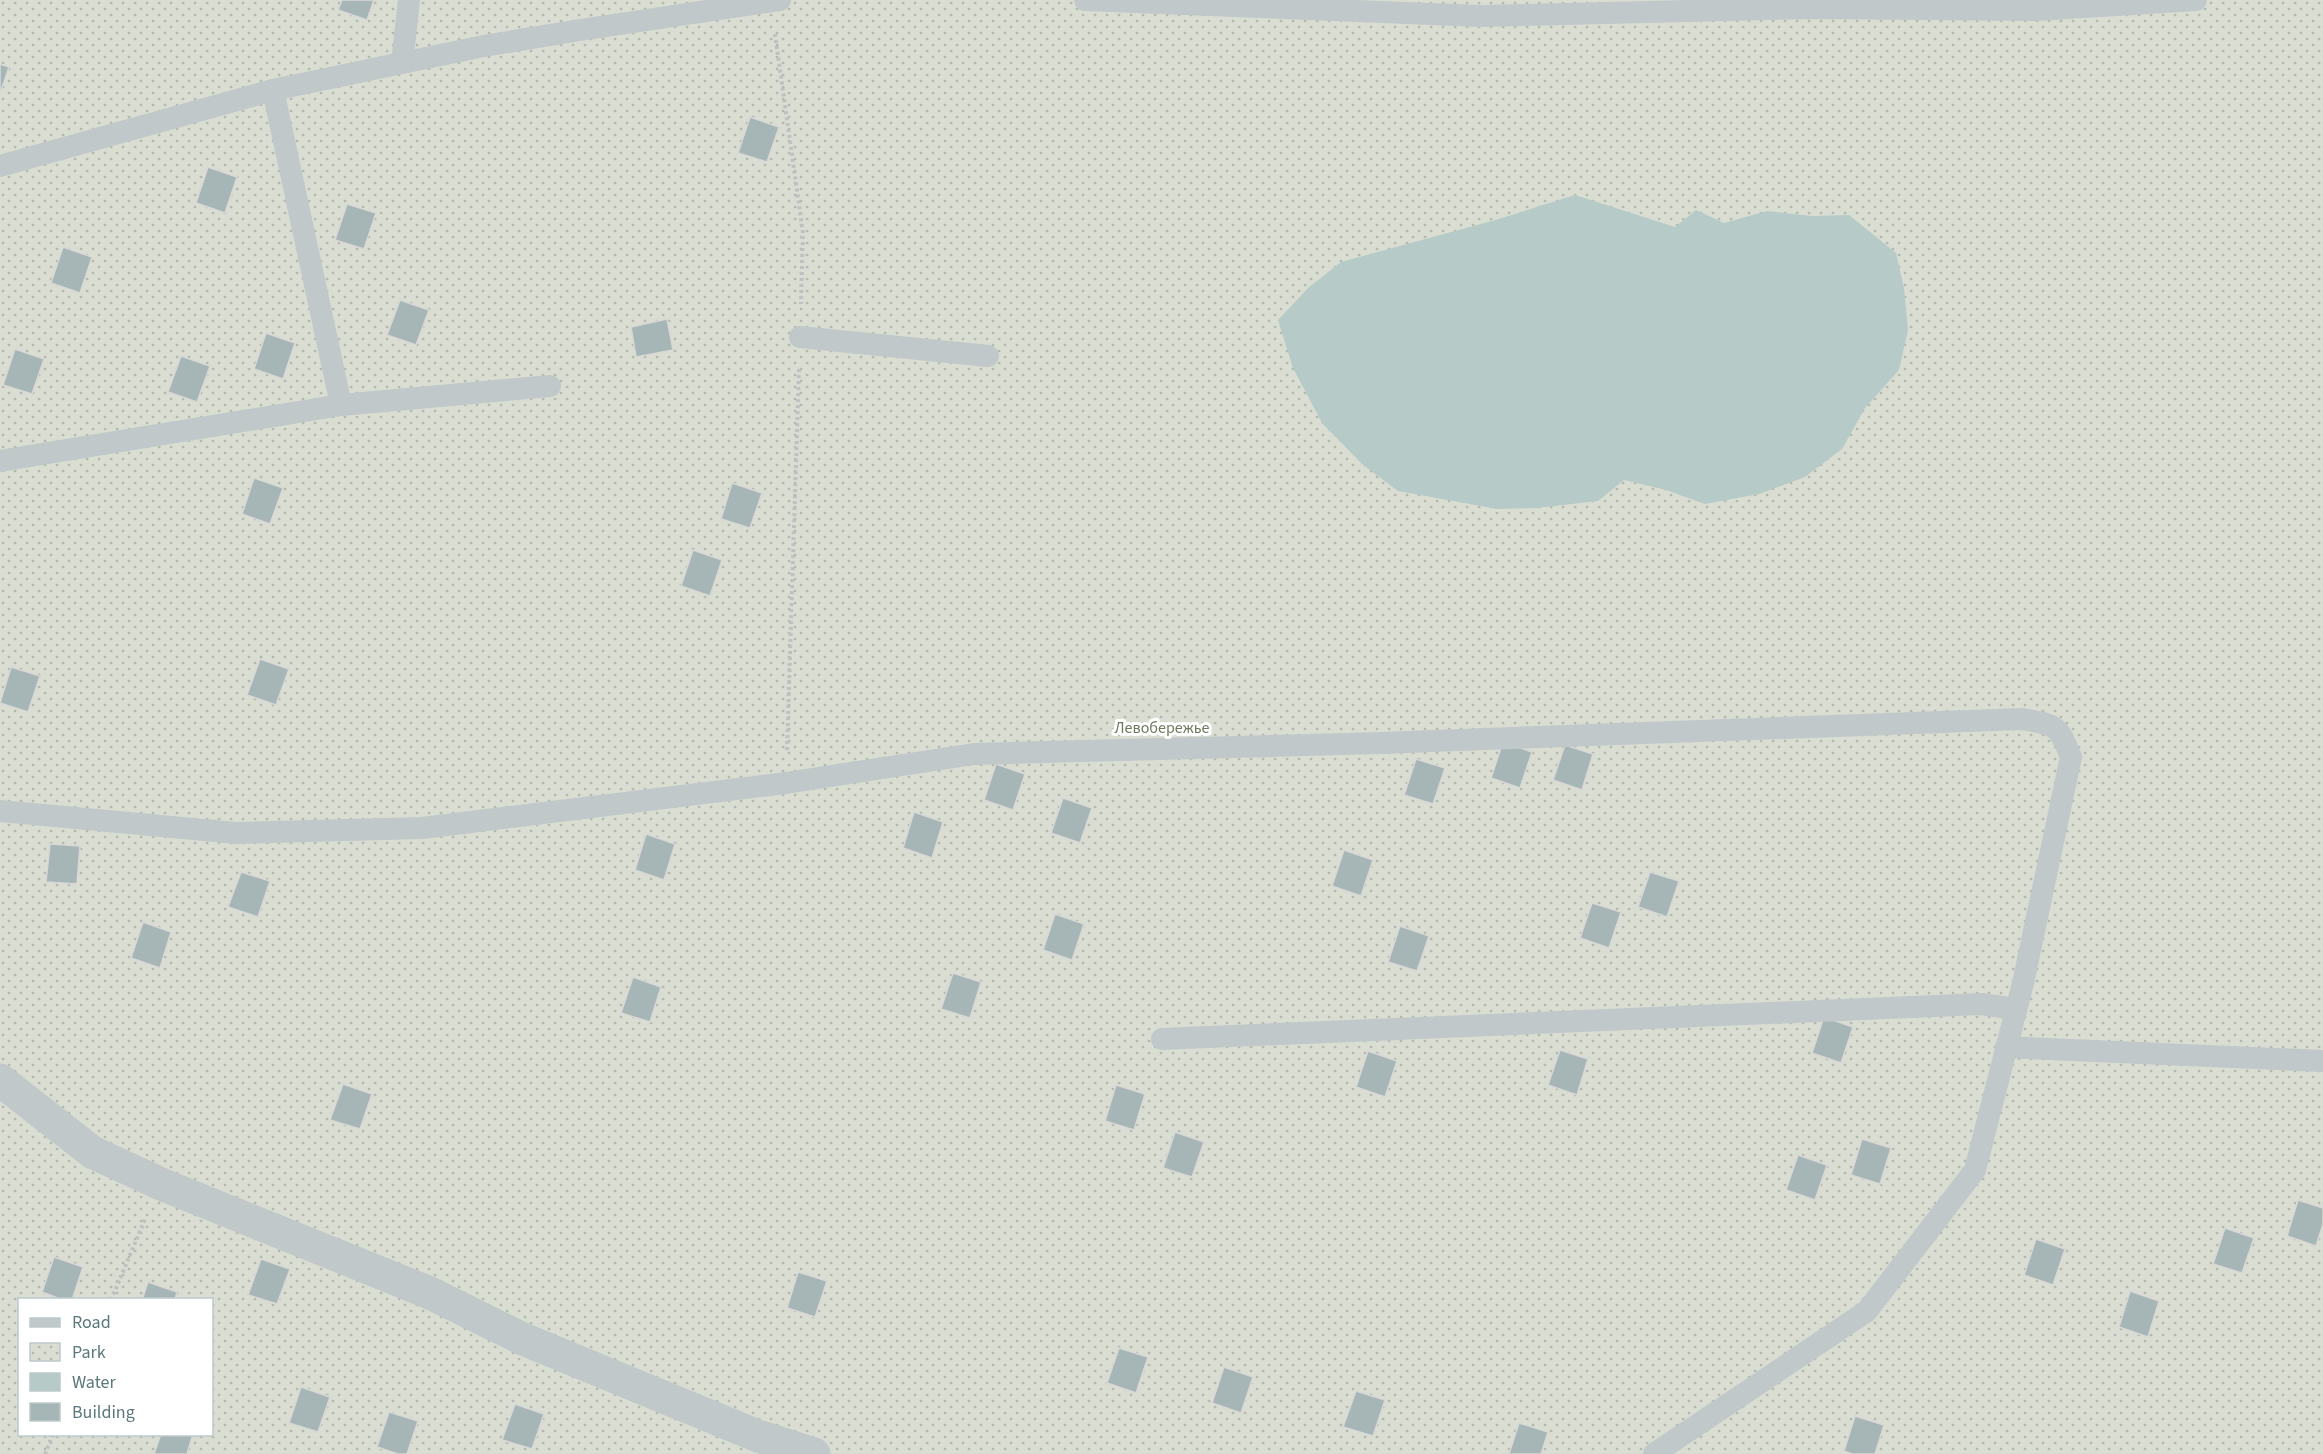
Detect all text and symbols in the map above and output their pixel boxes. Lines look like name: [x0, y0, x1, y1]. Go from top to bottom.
park label: Левобережье: [1114, 717, 1210, 739]
legend: [18, 1298, 213, 1436]
text: Road: [72, 1310, 111, 1335]
text: Park: [72, 1340, 106, 1365]
text: Water: [72, 1370, 116, 1395]
text: Building: [72, 1400, 135, 1425]

